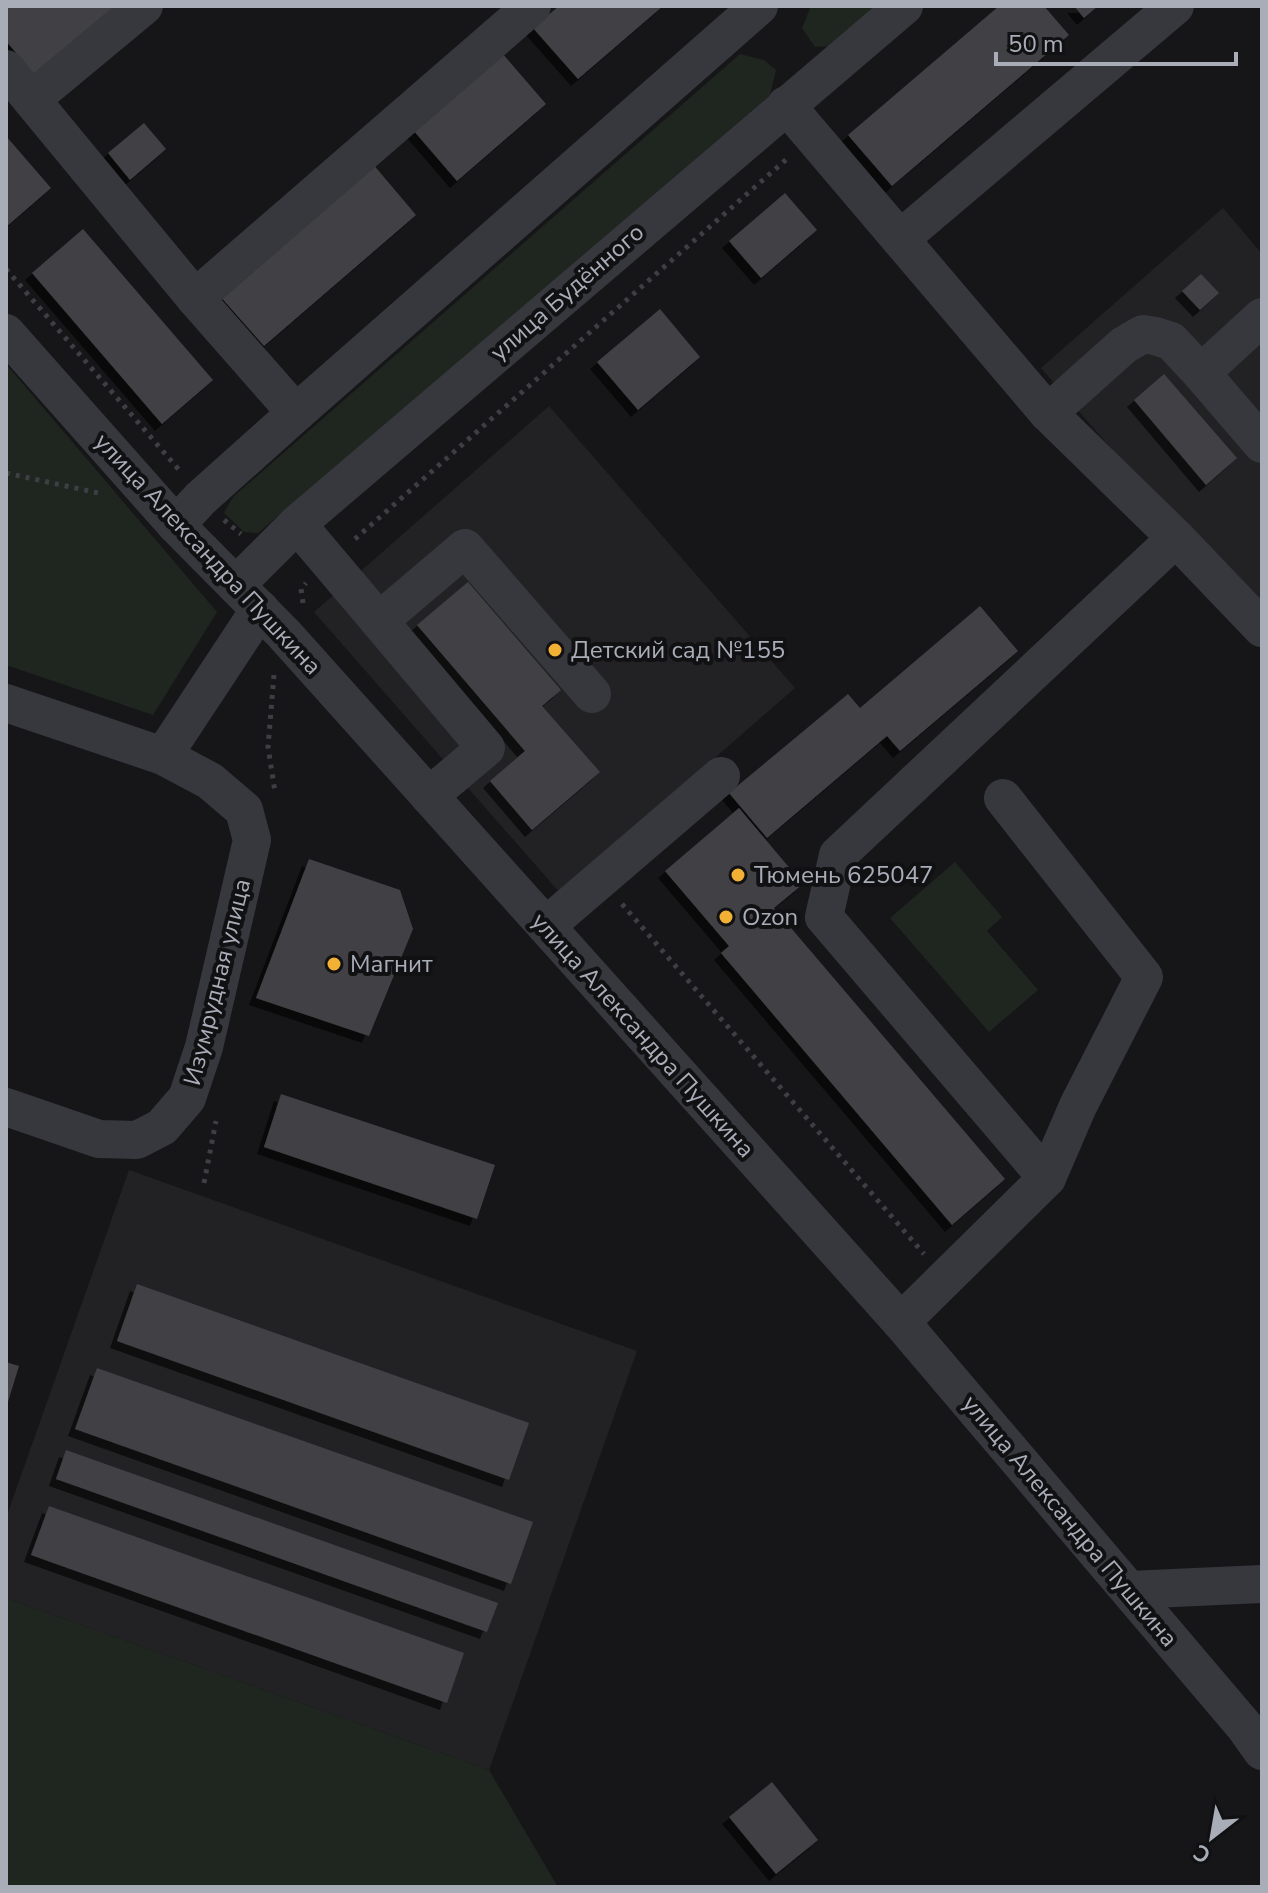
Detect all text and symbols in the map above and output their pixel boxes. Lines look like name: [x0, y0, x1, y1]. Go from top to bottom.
scale bar: [996, 16, 1236, 66]
text: 50 m: [1008, 28, 1064, 60]
street label: улица Будённого: [483, 216, 651, 368]
street label: улица Александра Пушкина: [87, 426, 329, 682]
place label: Детский сад №155: [571, 634, 785, 666]
marker: Детский сад №155: [546, 641, 564, 659]
place label: Тюмень 625047: [754, 859, 933, 891]
marker: Тюмень 625047: [729, 866, 747, 884]
street label: Изумрудная улица: [176, 875, 258, 1089]
place label: Ozon: [742, 901, 798, 933]
street label: улица Александра Пушкина: [524, 906, 762, 1164]
marker: Ozon: [717, 908, 735, 926]
place label: Магнит: [350, 948, 433, 980]
marker: Магнит: [325, 955, 343, 973]
street label: улица Александра Пушкина: [955, 1388, 1185, 1654]
north arrow: [1172, 1797, 1252, 1877]
text: С: [1188, 1837, 1216, 1870]

